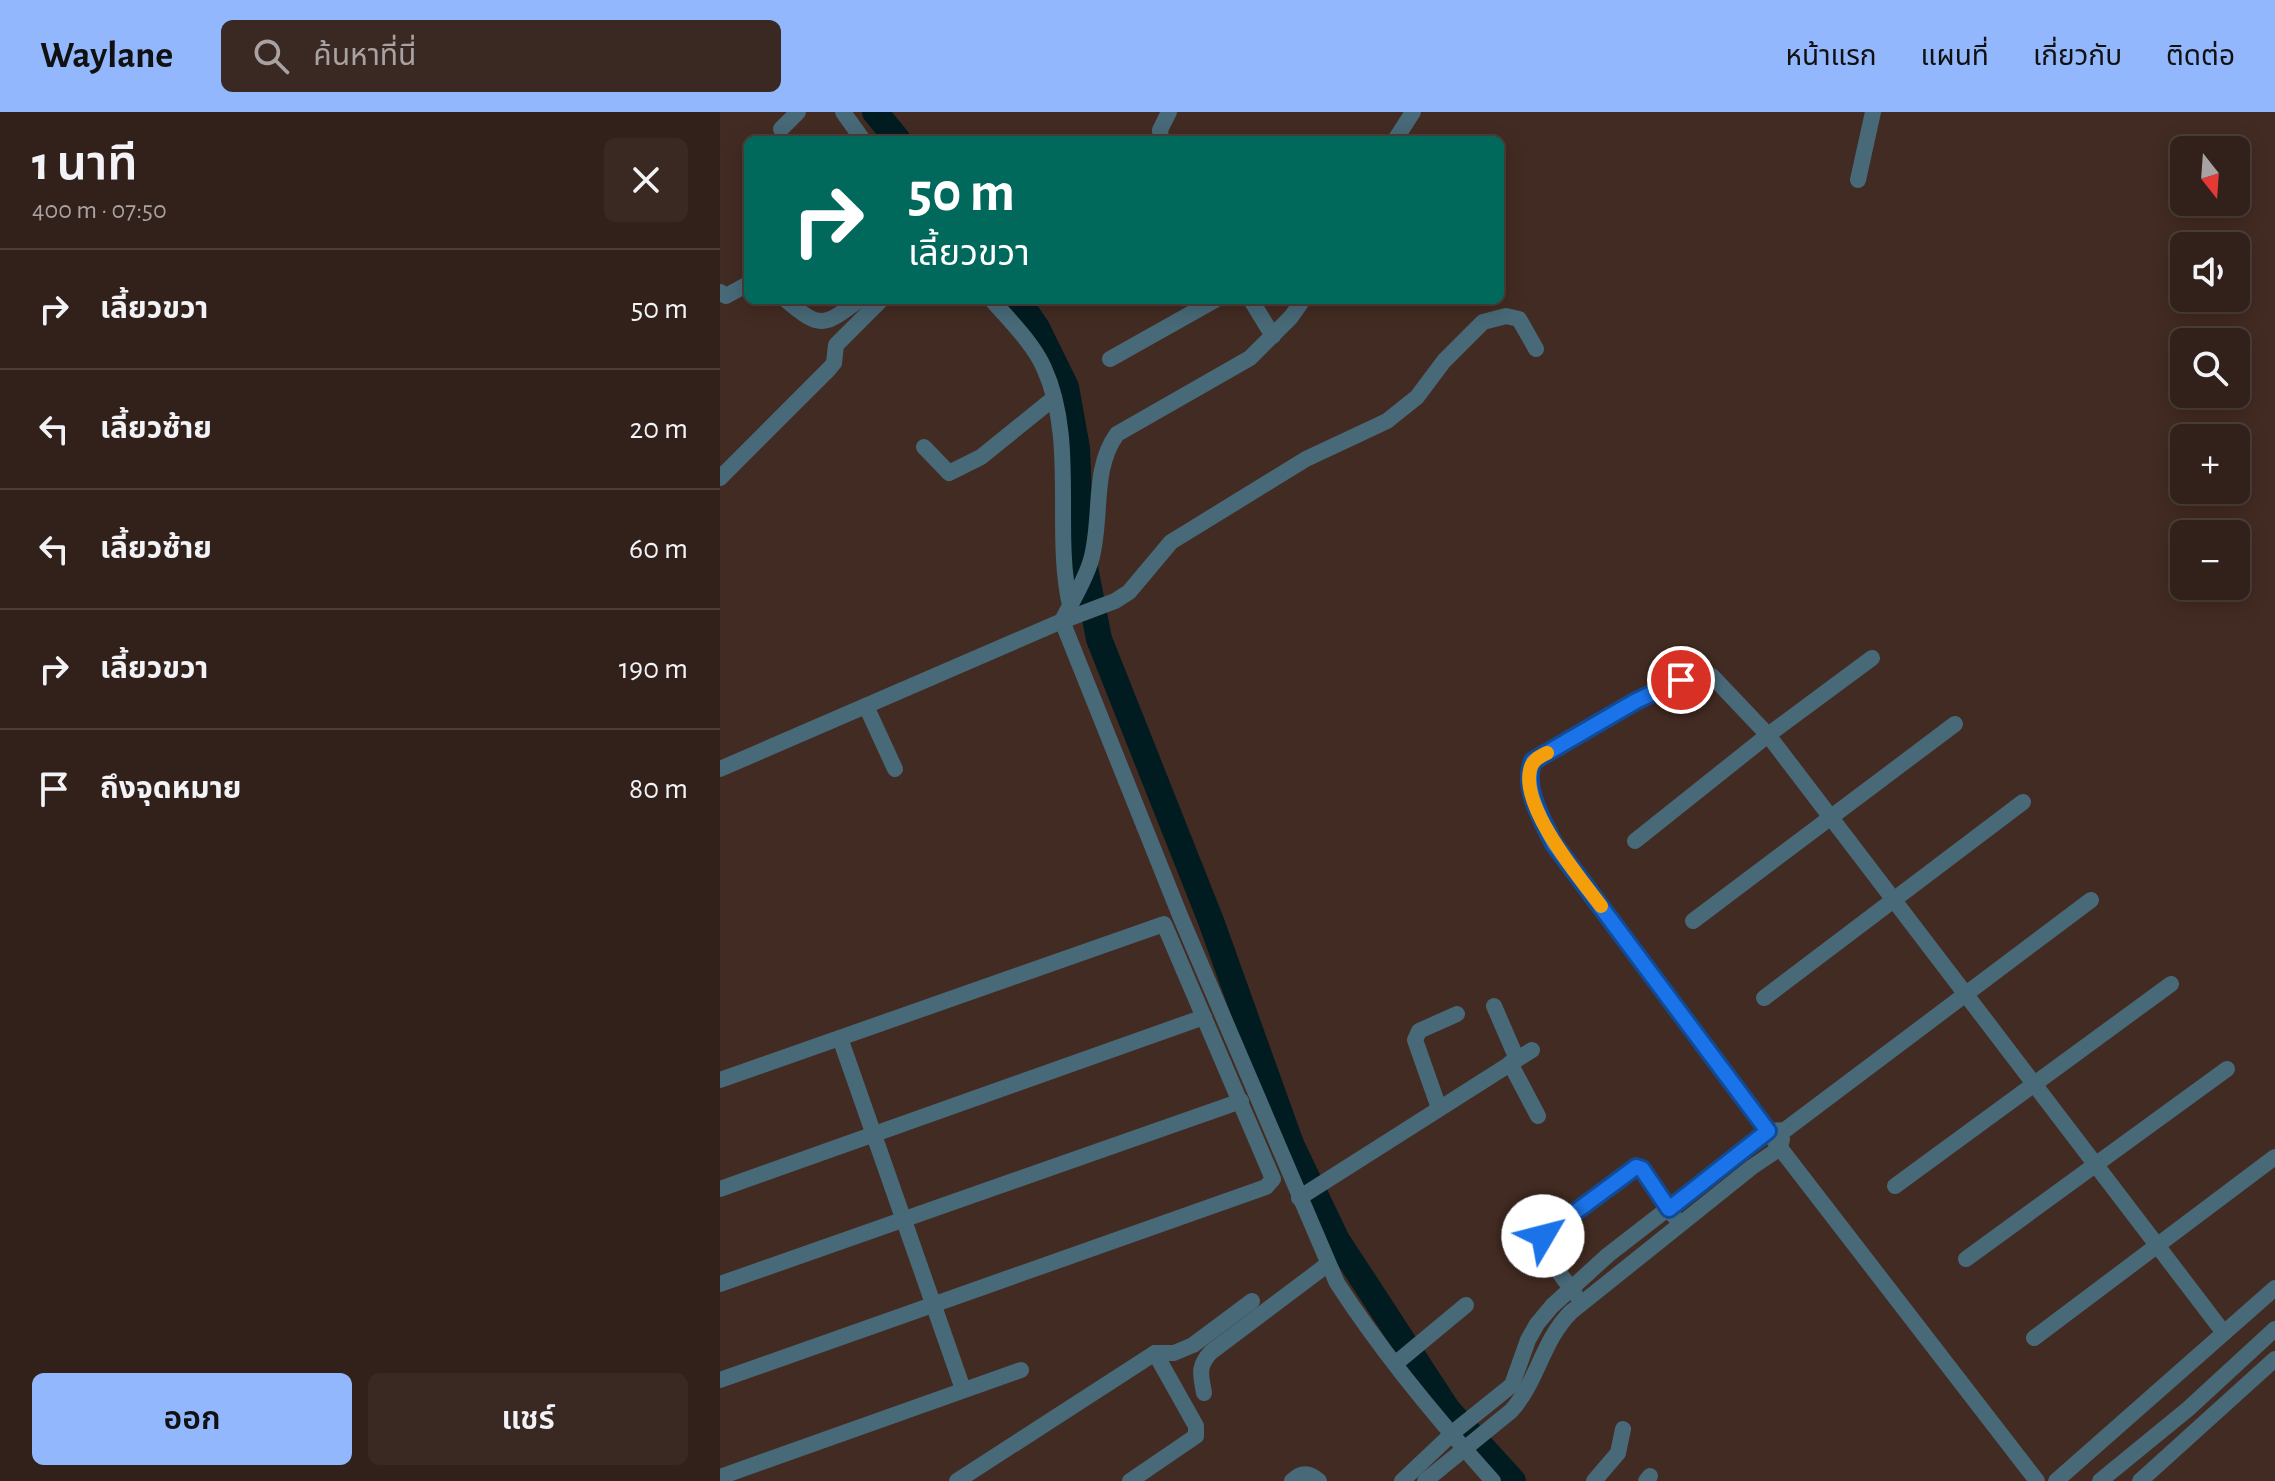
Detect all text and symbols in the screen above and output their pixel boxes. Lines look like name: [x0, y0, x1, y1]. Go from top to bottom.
search box: [221, 20, 781, 92]
icon: search: [249, 34, 293, 78]
text: Waylane: [40, 37, 173, 75]
text: ค้นหาที่นี่: [313, 41, 417, 71]
text: หน้าแรก: [1786, 43, 1877, 71]
text: แผนที่: [1921, 43, 1989, 71]
text: เกี่ยวกับ: [2033, 43, 2122, 71]
text: ติดต่อ: [2166, 43, 2235, 71]
north arrow: [2170, 136, 2250, 216]
map controls: [2170, 136, 2250, 600]
button: close: [604, 138, 688, 222]
text: 1 นาที: [32, 141, 138, 189]
text: 50 m: [908, 165, 1015, 221]
icon: right: [776, 168, 880, 272]
text: 400 m · 07:50: [32, 197, 167, 223]
button: sound: [2170, 232, 2250, 312]
text: เลี้ยวขวา: [908, 236, 1030, 272]
icon: right: [32, 287, 76, 331]
text: เลี้ยวขวา: [100, 294, 208, 324]
text: 50 m: [631, 294, 688, 324]
button: search: [2170, 328, 2250, 408]
icon: left: [32, 407, 76, 451]
text: เลี้ยวซ้าย: [100, 414, 212, 444]
text: 20 m: [630, 414, 688, 444]
button: +: [2170, 424, 2250, 504]
button: −: [2170, 520, 2250, 600]
icon: left: [32, 527, 76, 571]
text: เลี้ยวซ้าย: [100, 534, 212, 564]
text: 60 m: [629, 534, 688, 564]
pin: [1647, 646, 1715, 714]
icon: right: [32, 647, 76, 691]
text: เลี้ยวขวา: [100, 654, 208, 684]
text: 190 m: [619, 654, 688, 684]
icon: arrive: [1659, 658, 1703, 702]
icon: arrive: [32, 767, 76, 811]
text: ถึงจุดหมาย: [100, 774, 241, 804]
text: 80 m: [629, 774, 688, 804]
position arrow: [1501, 1194, 1585, 1278]
button: ออก: [32, 1373, 352, 1465]
button: แชร์: [368, 1373, 688, 1465]

